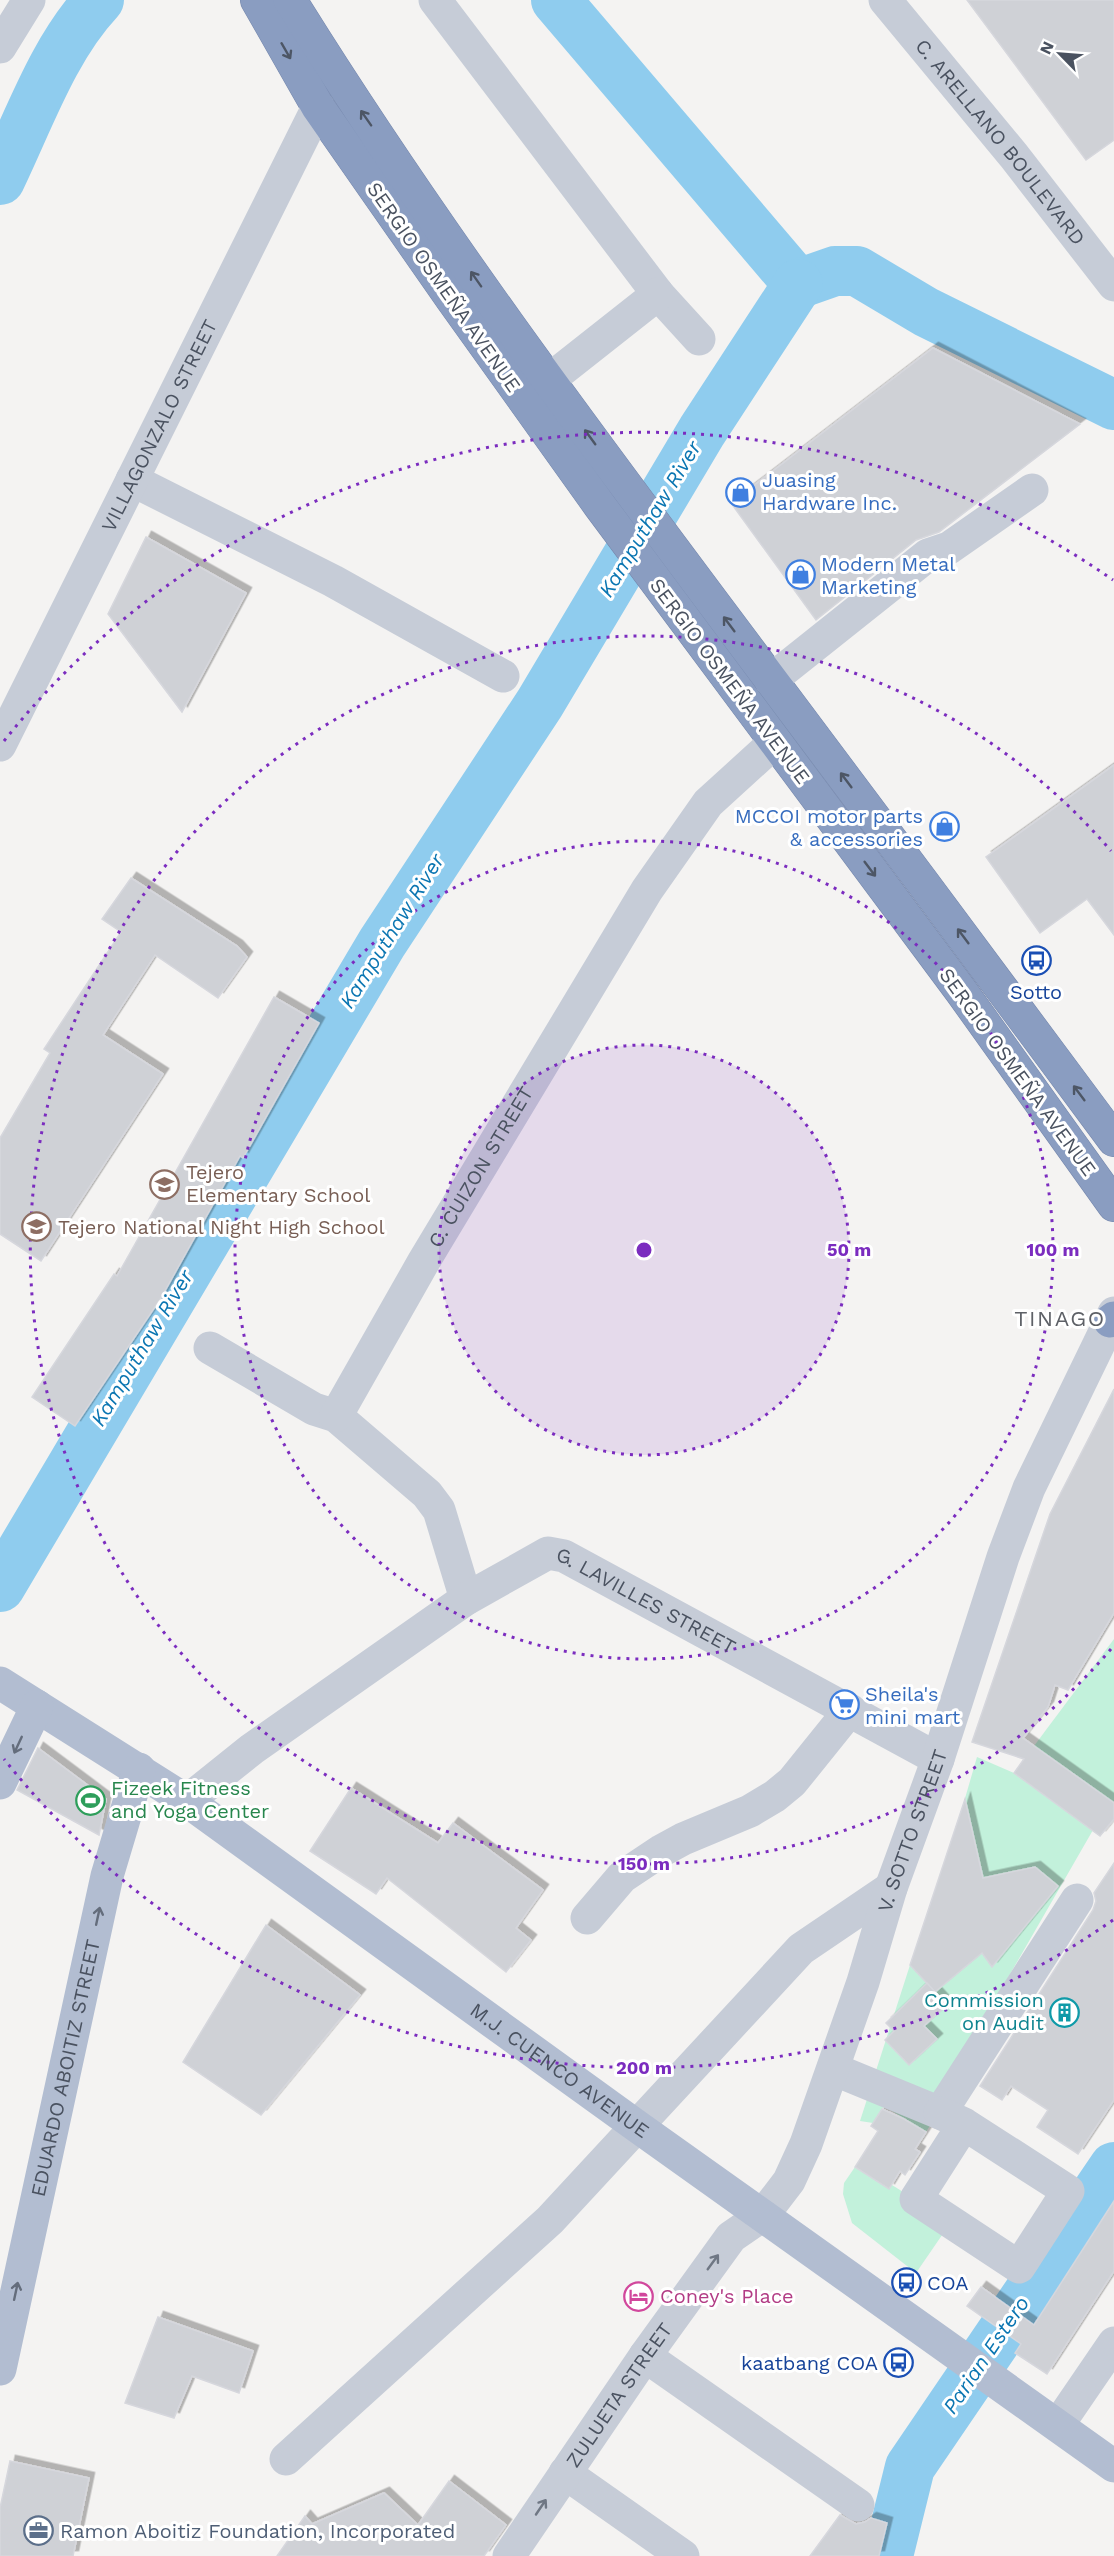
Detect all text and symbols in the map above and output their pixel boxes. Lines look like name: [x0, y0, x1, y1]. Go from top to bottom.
north arrow: [1030, 24, 1090, 84]
street label: C. ARELLANO BOULEVARD: [909, 34, 1091, 250]
one-way arrow: [280, 42, 292, 59]
one-way arrow: [360, 110, 372, 127]
street label: SERGIO OSMEÑA AVENUE: [362, 177, 526, 397]
one-way arrow: [470, 271, 482, 287]
street label: VILLAGONZALO STREET: [96, 315, 222, 536]
one-way arrow: [584, 430, 596, 446]
water label: Kamputhaw River: [593, 436, 706, 601]
place label: Juasing Hardware Inc.: [762, 468, 897, 515]
shop icon: Juasing Hardware Inc.: [725, 476, 757, 508]
place label: Modern Metal Marketing: [821, 552, 955, 599]
shop icon: Modern Metal Marketing: [784, 559, 816, 591]
street label: SERGIO OSMEÑA AVENUE: [645, 574, 815, 788]
one-way arrow: [722, 616, 735, 632]
one-way arrow: [840, 772, 852, 788]
place label: MCCOI motor parts & accessories: [735, 804, 923, 851]
shop icon: MCCOI motor parts & accessories: [928, 811, 960, 843]
water label: Kamputhaw River: [334, 848, 450, 1013]
one-way arrow: [864, 861, 876, 877]
one-way arrow: [956, 929, 969, 945]
bus stop icon: Sotto: [1020, 945, 1052, 977]
street label: SERGIO OSMEÑA AVENUE: [935, 963, 1101, 1181]
place label: Sotto: [1010, 980, 1062, 1004]
street label: C. CUIZON STREET: [423, 1082, 538, 1252]
one-way arrow: [1073, 1085, 1085, 1101]
place label: Tejero Elementary School: [186, 1160, 370, 1207]
school or university icon: Tejero Elementary School: [149, 1168, 181, 1200]
school or university icon: Tejero National Night High School: [21, 1211, 53, 1243]
place label: Tejero National Night High School: [58, 1215, 385, 1239]
text: 50 m: [827, 1239, 871, 1260]
text: 100 m: [1026, 1239, 1080, 1260]
centre of rings: [634, 1240, 654, 1260]
water label: Kamputhaw River: [85, 1265, 198, 1430]
district label: TINAGO: [1014, 1306, 1106, 1331]
street label: G. LAVILLES STREET: [554, 1543, 740, 1659]
place label: Sheila's mini mart: [865, 1682, 961, 1729]
supermarket icon: Sheila's mini mart: [828, 1689, 860, 1721]
one-way arrow: [12, 1735, 24, 1753]
street label: V. SOTTO STREET: [873, 1746, 952, 1915]
place label: Fizeek Fitness and Yoga Center: [111, 1776, 269, 1823]
sports icon: Fizeek Fitness and Yoga Center: [74, 1784, 106, 1816]
text: 150 m: [618, 1853, 670, 1874]
one-way arrow: [93, 1906, 104, 1926]
street label: EDUARDO ABOITIZ STREET: [26, 1937, 105, 2199]
place label: Commission on Audit: [924, 1988, 1045, 2035]
building icon: Commission on Audit: [1049, 1996, 1081, 2028]
street label: M.J. CUENCO AVENUE: [466, 1998, 654, 2143]
text: 200 m: [616, 2057, 672, 2078]
one-way arrow: [707, 2254, 720, 2270]
bus stop icon: COA: [890, 2267, 922, 2299]
place label: COA: [927, 2271, 968, 2295]
hotel icon: Coney's Place: [623, 2280, 655, 2312]
one-way arrow: [11, 2282, 23, 2301]
place label: Coney's Place: [660, 2284, 794, 2308]
water label: Parian Estero: [937, 2291, 1034, 2418]
street label: ZULUETA STREET: [561, 2318, 677, 2472]
bus stop icon: kaatbang COA: [883, 2347, 915, 2379]
place label: kaatbang COA: [741, 2351, 878, 2375]
one-way arrow: [535, 2500, 547, 2516]
office icon: Ramon Aboitiz Foundation, Incorporated: [23, 2515, 55, 2547]
place label: Ramon Aboitiz Foundation, Incorporated: [60, 2519, 455, 2543]

